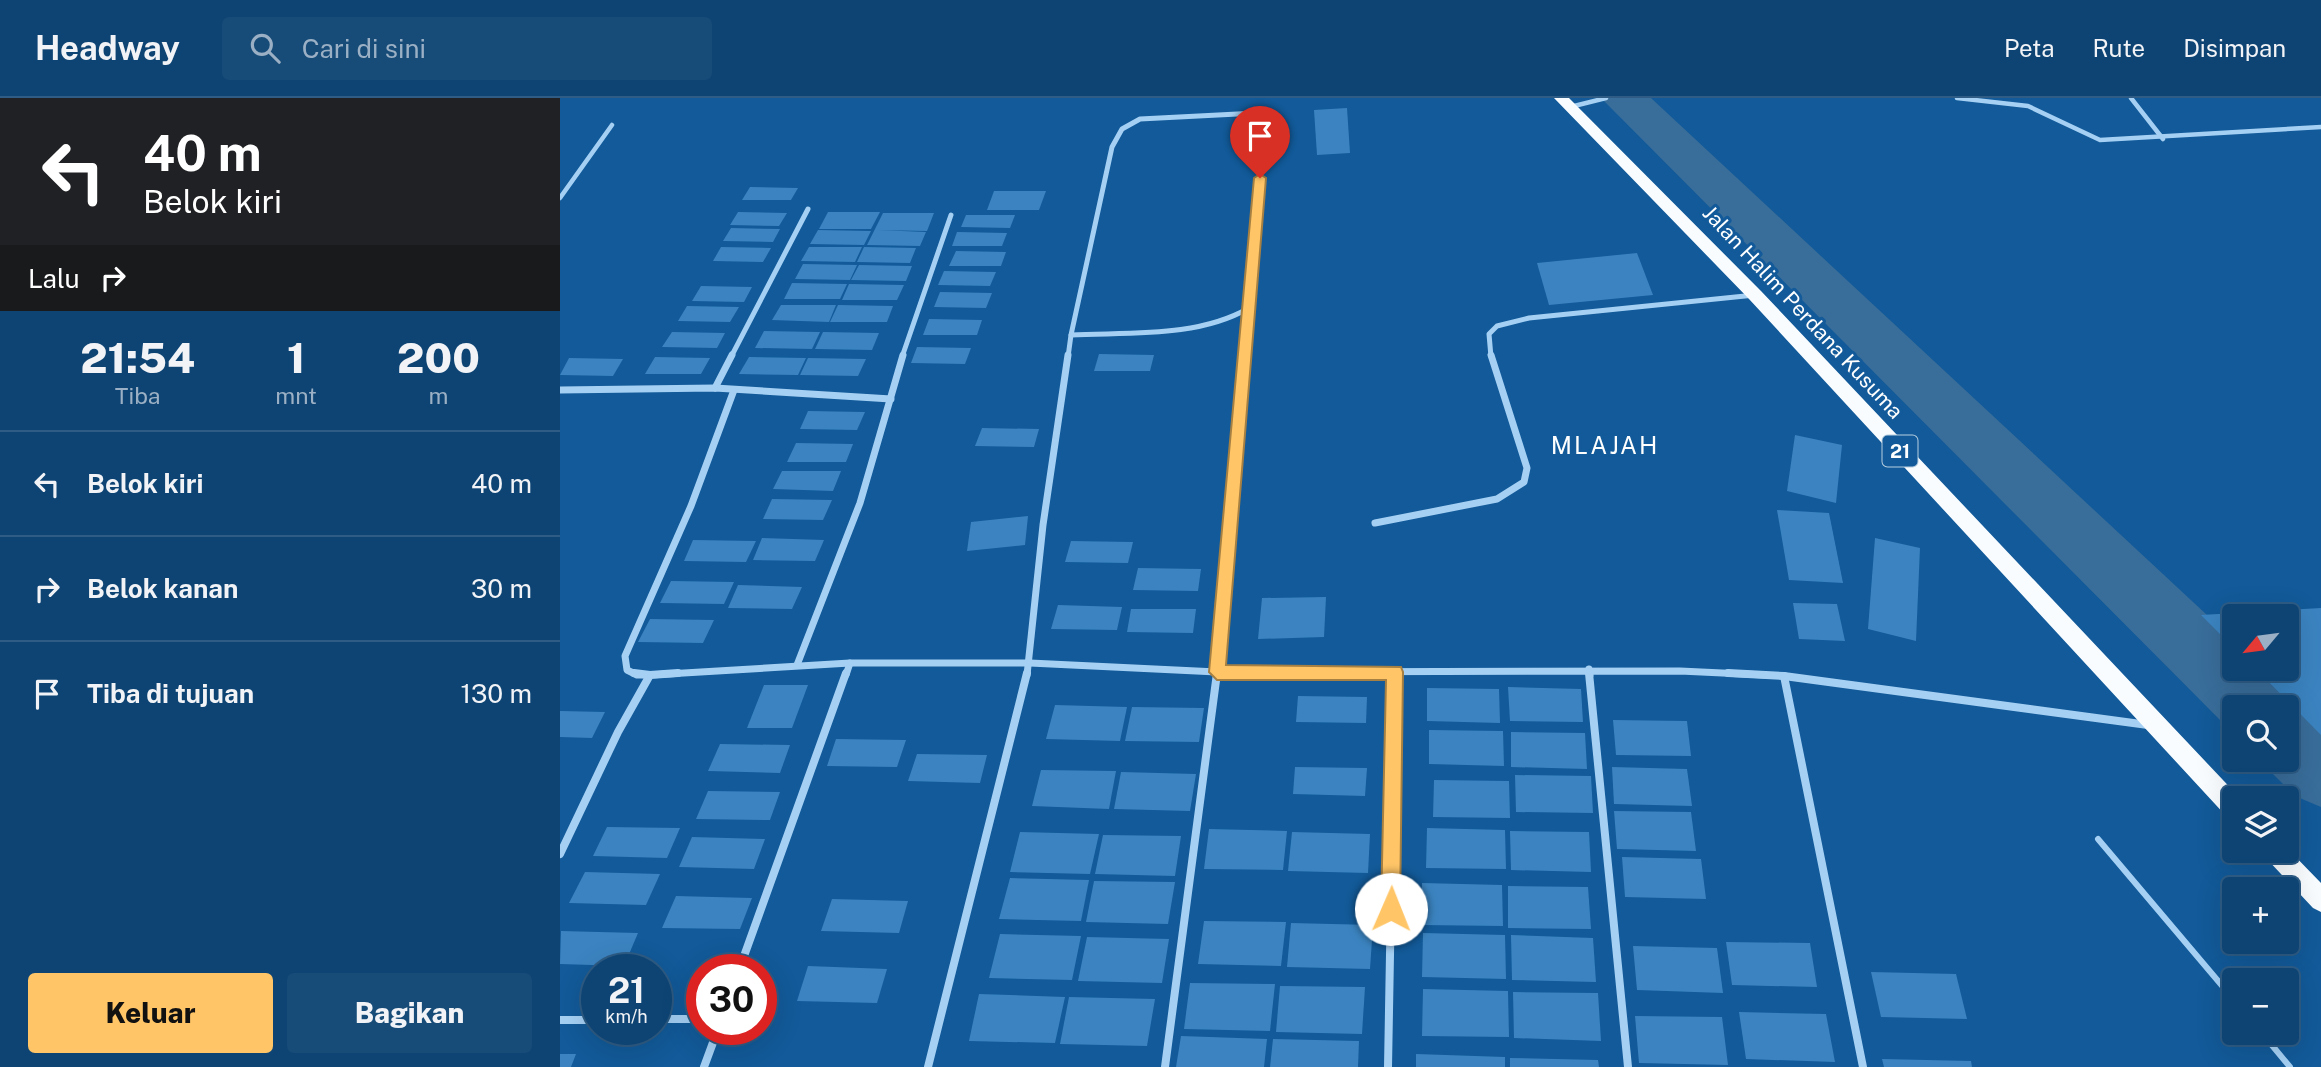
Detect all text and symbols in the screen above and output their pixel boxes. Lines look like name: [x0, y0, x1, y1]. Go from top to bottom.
search box: [222, 17, 712, 80]
text: Headway: [35, 29, 180, 67]
icon: search: [246, 29, 284, 67]
text: Cari di sini: [302, 33, 426, 64]
text: Peta: [2004, 34, 2055, 62]
text: Rute: [2093, 34, 2145, 62]
text: Disimpan: [2183, 34, 2286, 62]
pin: [1230, 106, 1290, 178]
icon: arrive: [1241, 117, 1279, 155]
text: 40 m: [143, 124, 262, 182]
icon: left: [28, 126, 119, 217]
text: Belok kiri: [143, 183, 282, 220]
street label: Jalan Halim Perdana Kusuma: [1698, 200, 1908, 424]
icon: right: [94, 259, 132, 297]
text: Lalu: [28, 263, 80, 294]
text: 21:54: [80, 333, 195, 382]
text: 1: [287, 333, 305, 382]
text: 200: [397, 333, 480, 382]
text: Tiba: [115, 382, 161, 409]
text: mnt: [275, 382, 317, 409]
text: m: [429, 382, 448, 409]
district label: MLAJAH: [1551, 431, 1659, 459]
road number: 21: [1882, 436, 1918, 466]
icon: left: [28, 465, 66, 503]
text: Belok kiri: [87, 468, 203, 499]
text: 40 m: [471, 468, 532, 499]
icon: right: [28, 570, 66, 608]
text: Belok kanan: [87, 573, 238, 604]
text: 30 m: [471, 573, 532, 604]
north arrow: [2222, 604, 2300, 681]
map controls: [2222, 604, 2299, 1045]
icon: arrive: [28, 675, 66, 713]
text: Tiba di tujuan: [87, 678, 254, 709]
text: 130 m: [460, 678, 532, 709]
button: search: [2222, 695, 2299, 772]
button: layers: [2222, 786, 2299, 863]
position arrow: [1354, 872, 1428, 946]
button: +: [2222, 877, 2299, 954]
speed limit sign: 30: [686, 954, 777, 1045]
button: −: [2222, 968, 2299, 1045]
text: 21: [608, 970, 645, 1011]
button: Keluar: [28, 973, 273, 1053]
button: Bagikan: [287, 973, 532, 1053]
text: km/h: [605, 1006, 648, 1027]

